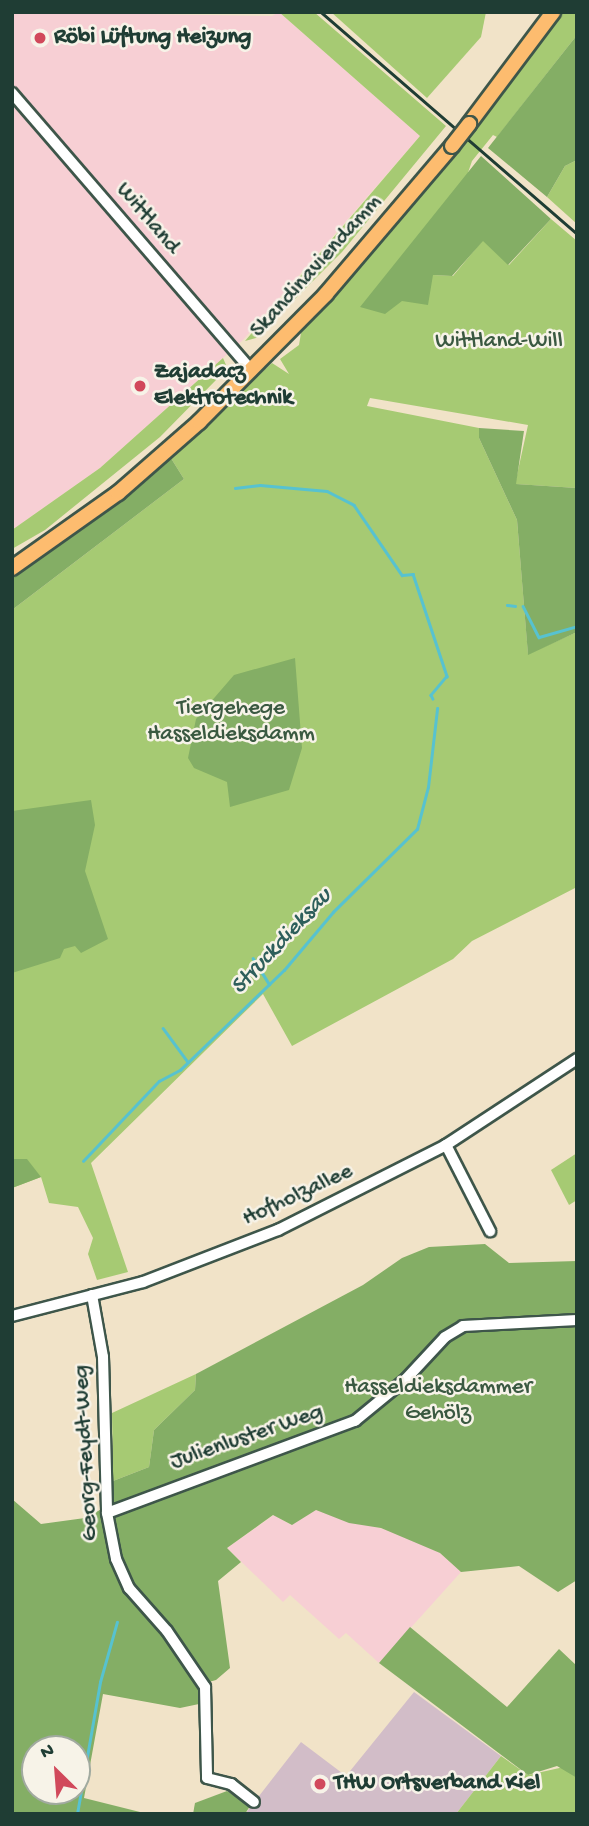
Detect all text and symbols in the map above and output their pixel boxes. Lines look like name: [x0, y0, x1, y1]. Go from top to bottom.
place label: Röbi Lüftung Heizung: [54, 24, 251, 52]
marker: Röbi Lüftung Heizung: [32, 30, 48, 46]
street label: Wittland: [109, 177, 185, 261]
street label: Skandinaviendamm: [245, 190, 389, 344]
park label: Wittland-Will: [435, 328, 563, 356]
place label: Zajadacz Elektrotechnik: [154, 359, 293, 413]
marker: Zajadacz Elektrotechnik: [132, 378, 148, 394]
park label: Tiergehege Hasseldieksdamm: [147, 695, 315, 749]
water label: Struckdieksau: [225, 883, 339, 1001]
street label: Hofholzallee: [239, 1159, 357, 1233]
street label: Georg-Feydt-Weg: [69, 1364, 105, 1542]
park label: Hasseldieksdammer Gehölz: [344, 1374, 532, 1428]
street label: Julienluster Weg: [167, 1399, 327, 1477]
north arrow: [21, 1735, 91, 1805]
text: N: [37, 1739, 58, 1765]
place label: THW Ortsverband Kiel: [334, 1770, 540, 1798]
marker: THW Ortsverband Kiel: [312, 1776, 328, 1792]

